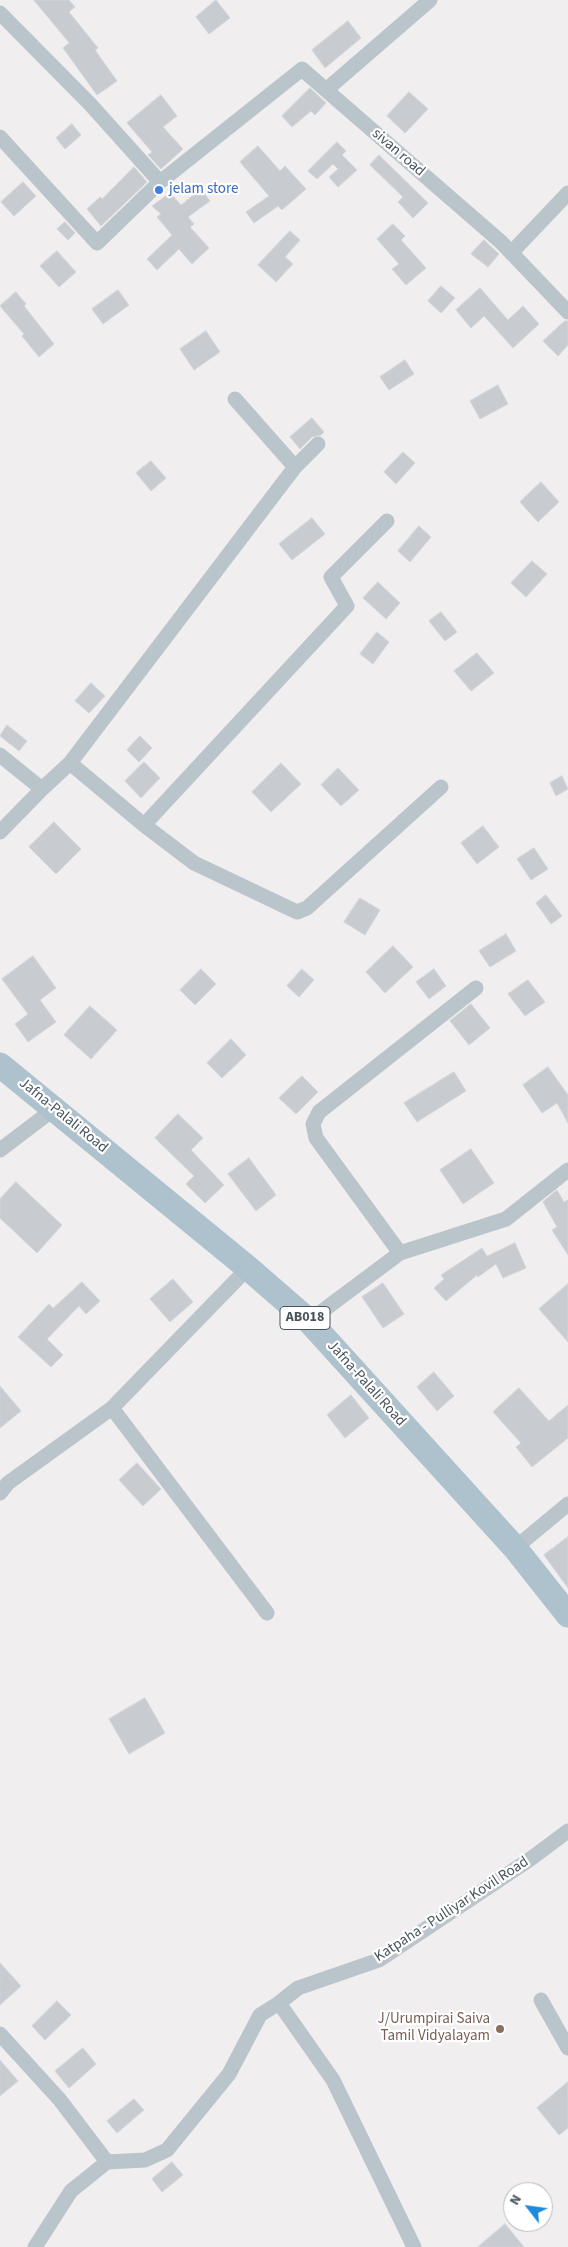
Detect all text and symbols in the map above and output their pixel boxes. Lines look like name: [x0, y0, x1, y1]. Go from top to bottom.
street label: sivan road: [368, 125, 428, 181]
place label: jelam store: [169, 181, 238, 199]
marker: jelam store: [153, 184, 165, 196]
street label: Jafna-Palali Road: [15, 1075, 111, 1157]
road number: AB018: [280, 1306, 330, 1330]
street label: Jafna-Palali Road: [323, 1337, 409, 1431]
street label: Katpaha - Pulliyar Kovil Road: [372, 1853, 532, 1967]
place label: J/Urumpirai Saiva Tamil Vidyalayam: [377, 2011, 490, 2046]
marker: J/Urumpirai Saiva Tamil Vidyalayam: [494, 2023, 506, 2035]
north arrow: [503, 2182, 553, 2232]
text: N: [505, 2191, 527, 2209]

